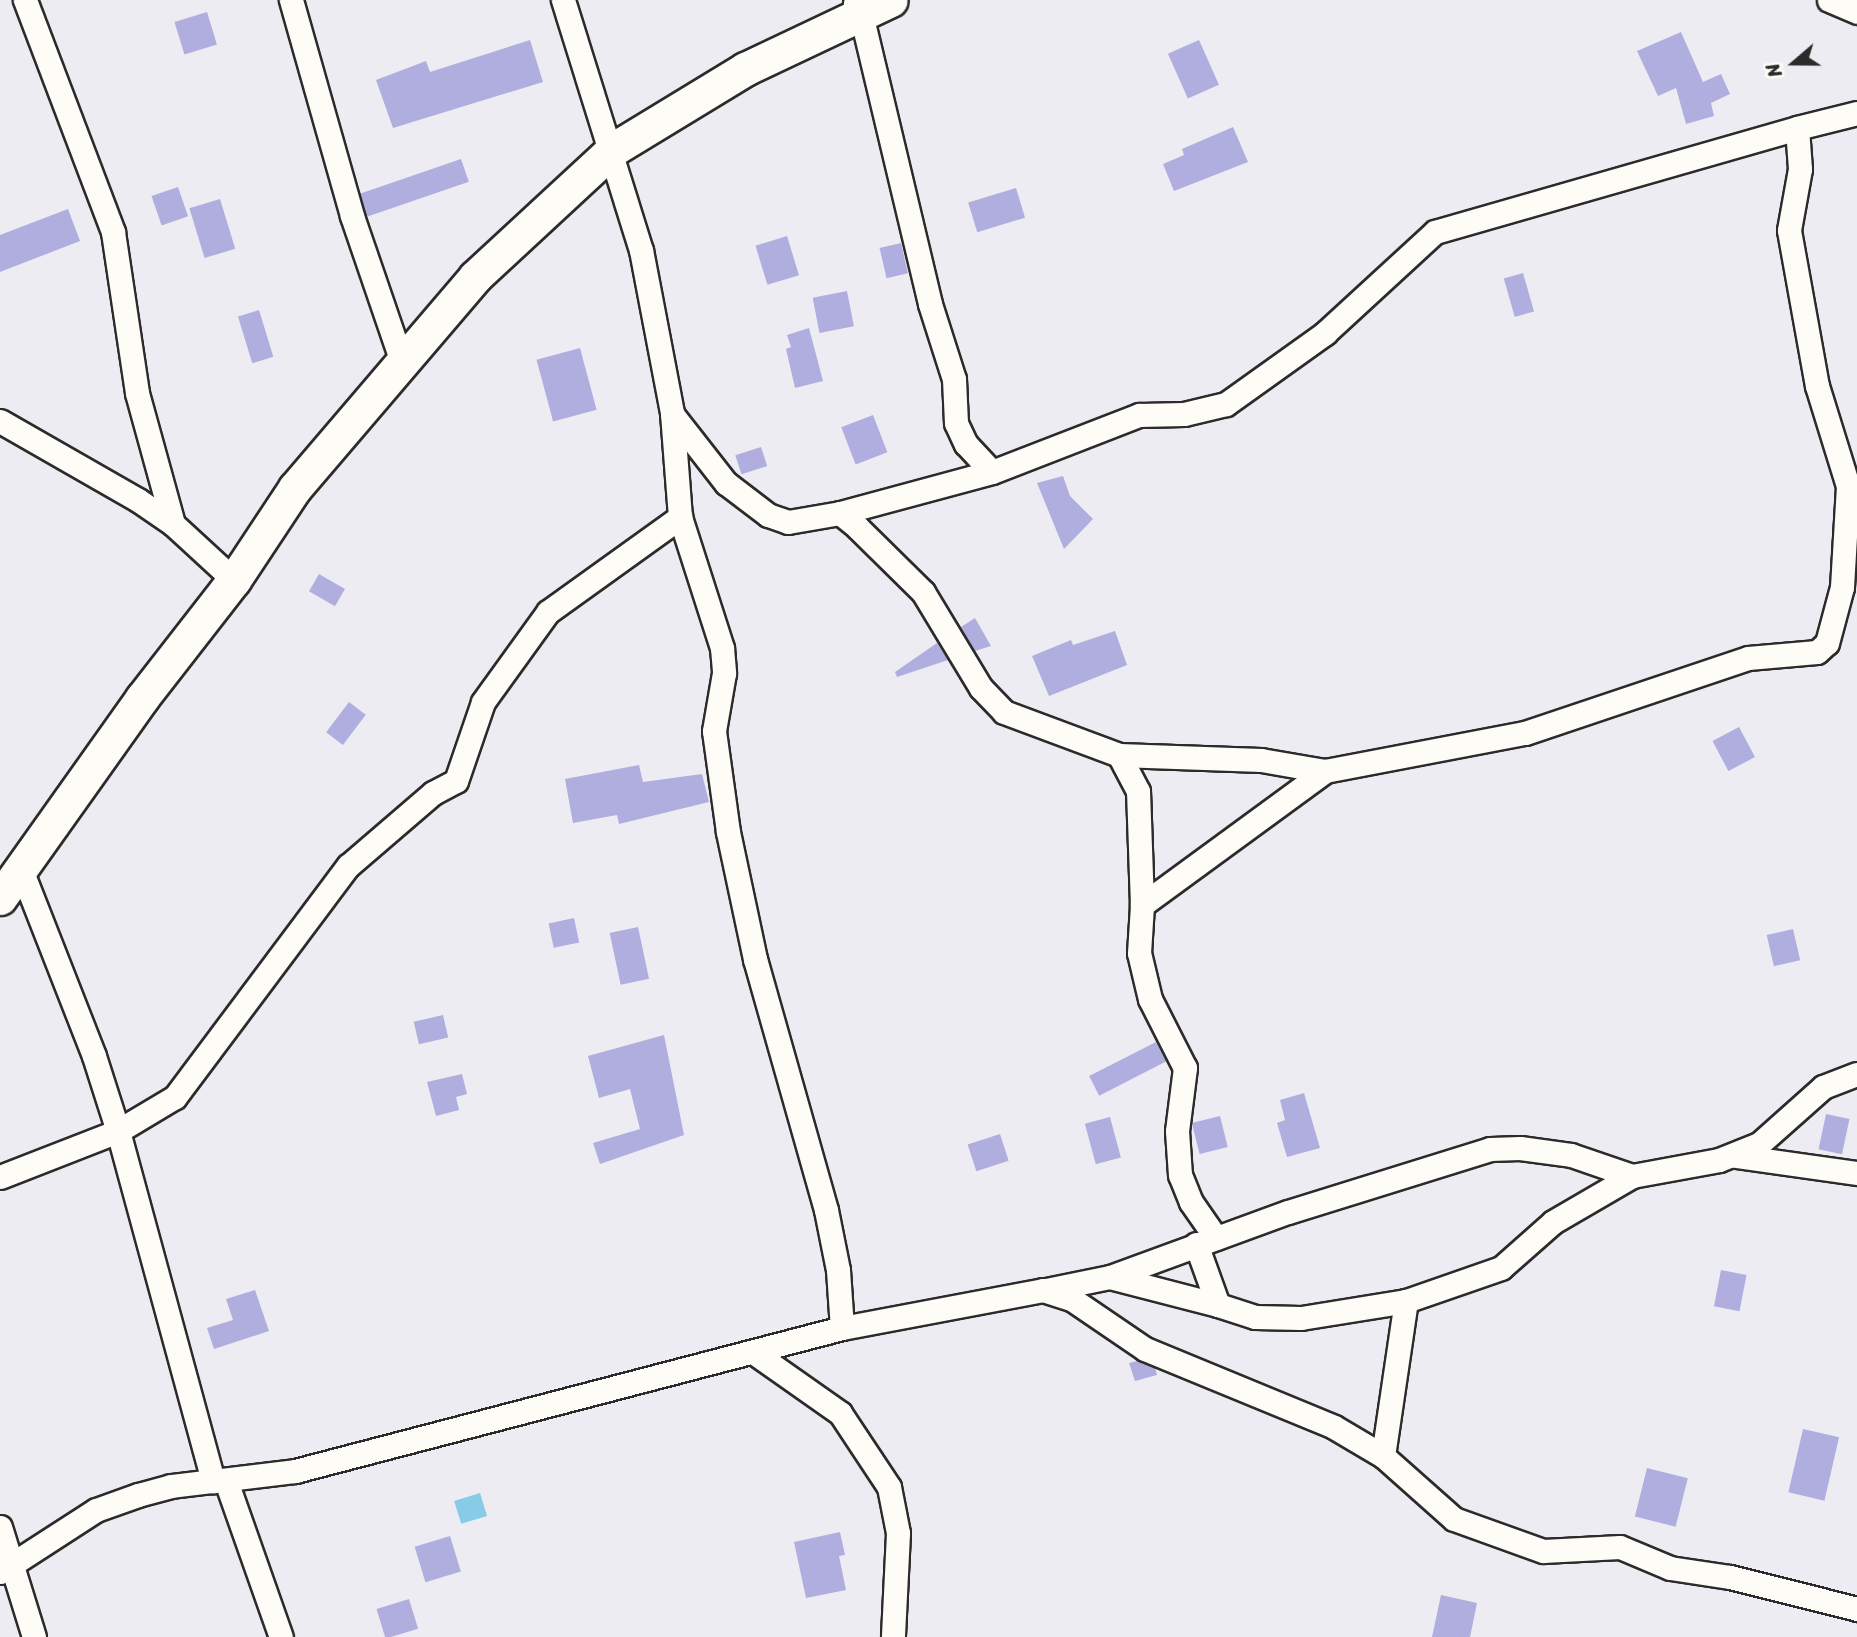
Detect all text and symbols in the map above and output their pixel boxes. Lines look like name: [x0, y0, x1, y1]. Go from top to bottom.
north arrow: [1759, 28, 1829, 98]
text: N: [1756, 59, 1792, 82]

